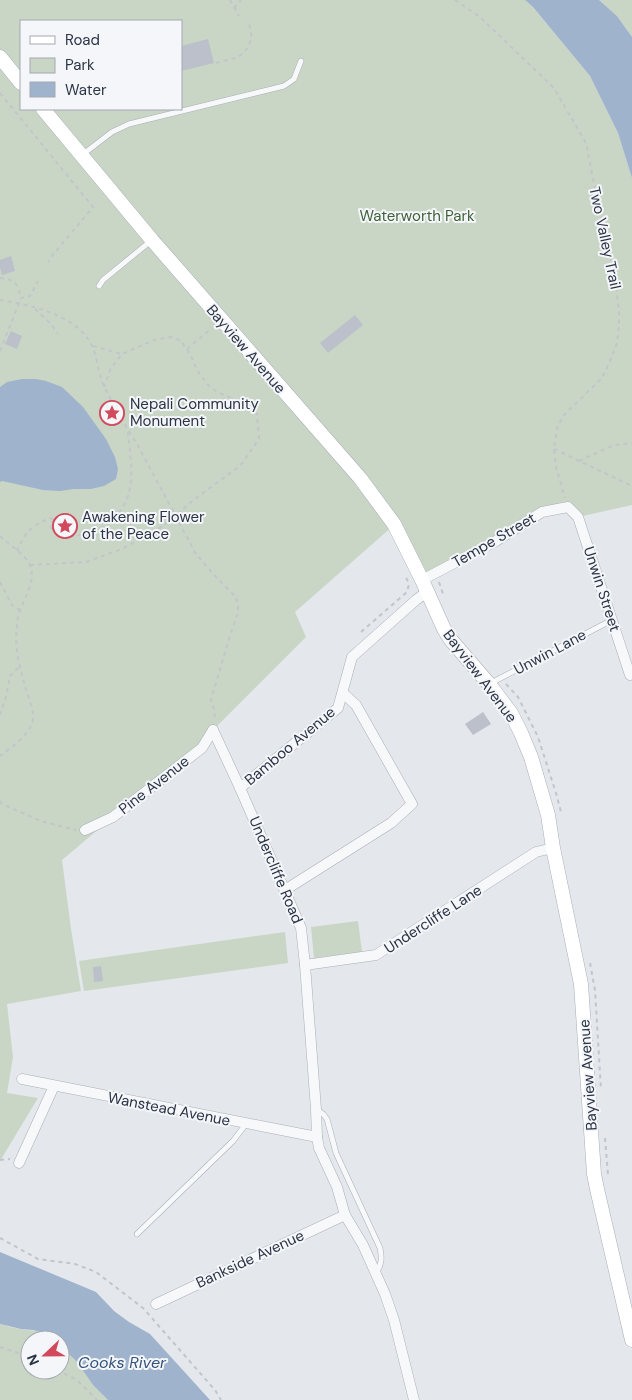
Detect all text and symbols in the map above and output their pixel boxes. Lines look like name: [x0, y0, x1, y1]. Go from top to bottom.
legend: [20, 20, 182, 110]
text: Road: [65, 30, 100, 50]
text: Park: [65, 55, 95, 75]
text: Water: [65, 80, 107, 100]
street label: Two Valley Trail: [584, 185, 626, 291]
park label: Waterworth Park: [359, 206, 475, 226]
street label: Bayview Avenue: [202, 300, 290, 398]
place label: Nepali Community Monument: [130, 394, 259, 431]
place icon: Nepali Community Monument: [99, 400, 125, 426]
place label: Awakening Flower of the Peace: [82, 507, 205, 544]
street label: Tempe Street: [449, 508, 540, 572]
place icon: Awakening Flower of the Peace: [52, 513, 78, 539]
street label: Unwin Street: [579, 544, 625, 634]
street label: Bayview Avenue: [438, 625, 522, 727]
street label: Unwin Lane: [510, 625, 590, 679]
street label: Bamboo Avenue: [240, 702, 340, 790]
street label: Pine Avenue: [115, 751, 193, 819]
street label: Undercliffe Road: [244, 813, 308, 927]
street label: Undercliffe Lane: [380, 880, 486, 958]
street label: Bayview Avenue: [574, 1019, 602, 1131]
street label: Wanstead Avenue: [106, 1087, 232, 1131]
street label: Bankside Avenue: [193, 1225, 307, 1293]
north arrow: [20, 1330, 70, 1380]
text: N: [23, 1352, 43, 1368]
water label: Cooks River: [78, 1352, 167, 1373]

